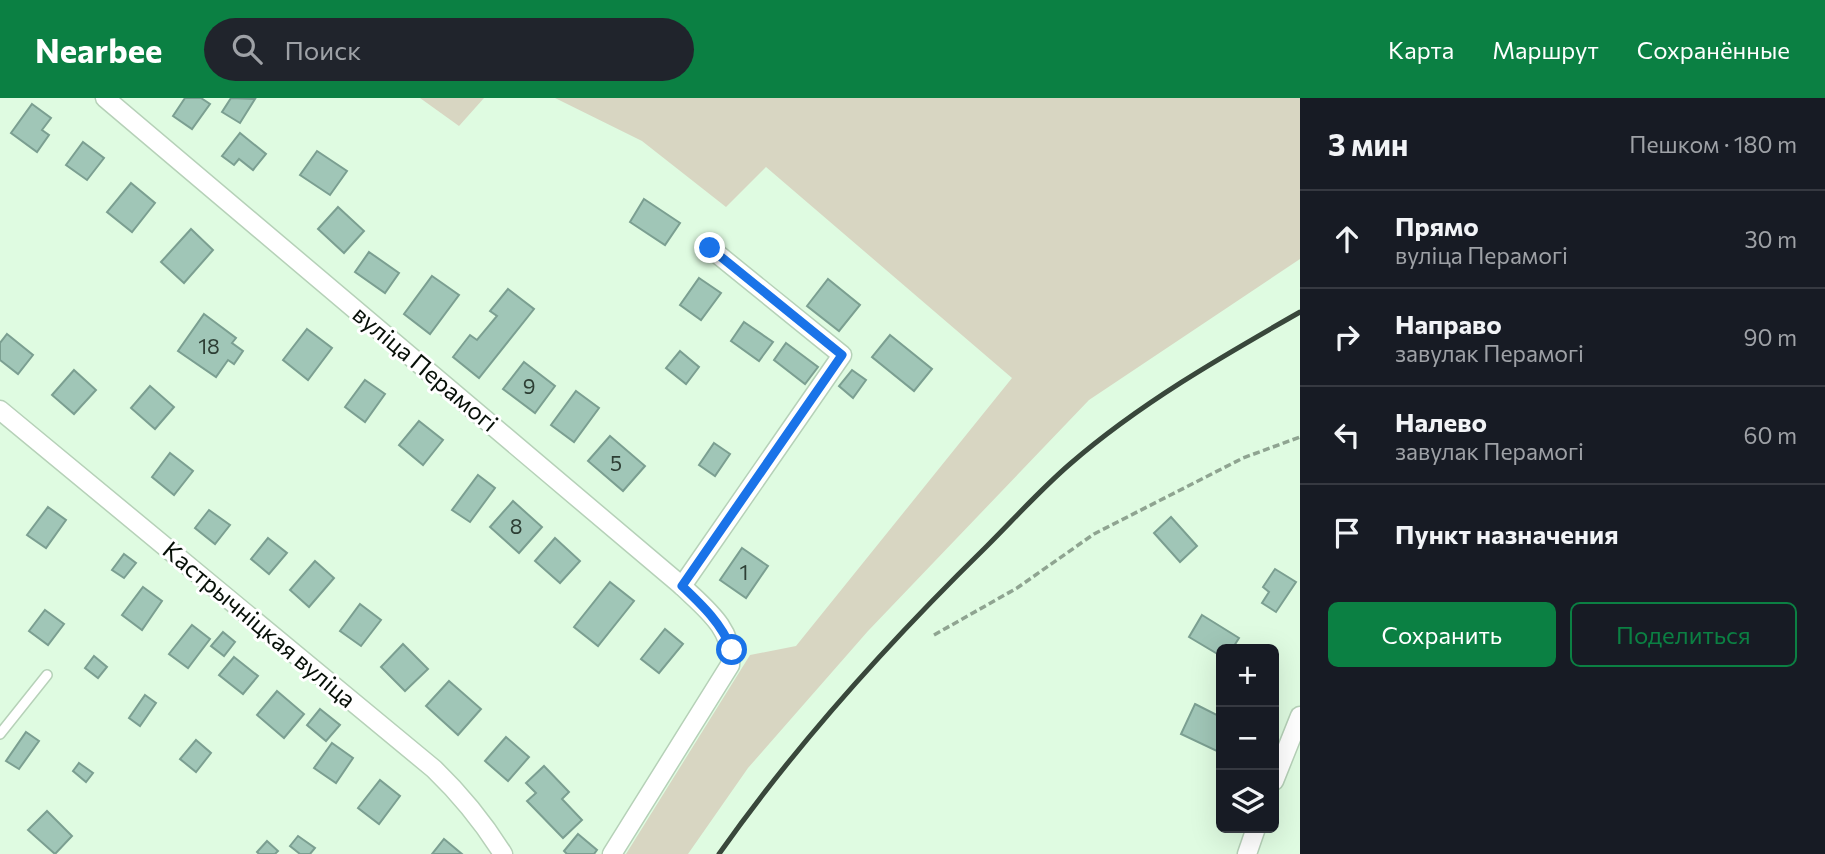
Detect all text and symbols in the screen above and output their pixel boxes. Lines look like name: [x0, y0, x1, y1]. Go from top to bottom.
search box: [204, 18, 694, 81]
text: Nearbee: [35, 29, 162, 70]
icon: search: [228, 30, 266, 68]
text: Поиск: [284, 34, 361, 65]
text: Карта: [1388, 35, 1454, 64]
text: Маршрут: [1492, 35, 1599, 64]
text: Сохранённые: [1637, 35, 1790, 64]
text: 3 мин: [1328, 125, 1408, 162]
text: Пешком · 180 m: [1629, 130, 1797, 158]
text: Прямо: [1395, 210, 1479, 241]
icon: ahead: [1328, 220, 1366, 258]
text: 30 m: [1744, 225, 1797, 253]
route end: [694, 232, 725, 263]
text: вуліца Перамогі: [1395, 241, 1568, 269]
street label: вуліца Перамогі: [348, 299, 504, 437]
text: Направо: [1395, 308, 1502, 339]
icon: right: [1328, 318, 1366, 356]
text: 90 m: [1744, 323, 1797, 351]
house number: 18: [198, 333, 220, 358]
text: завулак Перамогі: [1395, 339, 1584, 367]
house number: 9: [523, 373, 535, 398]
text: Налево: [1395, 406, 1487, 437]
icon: left: [1328, 416, 1366, 454]
text: 60 m: [1744, 421, 1797, 449]
text: завулак Перамогі: [1395, 437, 1584, 465]
house number: 5: [610, 450, 622, 475]
house number: 8: [510, 513, 522, 538]
icon: arrive: [1328, 514, 1366, 552]
text: Пункт назначения: [1395, 518, 1619, 549]
street label: Кастрычніцкая вуліца: [158, 535, 362, 713]
house number: 1: [740, 559, 748, 584]
button: Сохранить: [1328, 602, 1556, 667]
button: Поделиться: [1570, 602, 1797, 667]
route start: [716, 634, 747, 665]
map controls: [1216, 644, 1279, 833]
button: +: [1216, 644, 1279, 707]
button: −: [1216, 707, 1279, 770]
button: layers: [1216, 770, 1279, 833]

